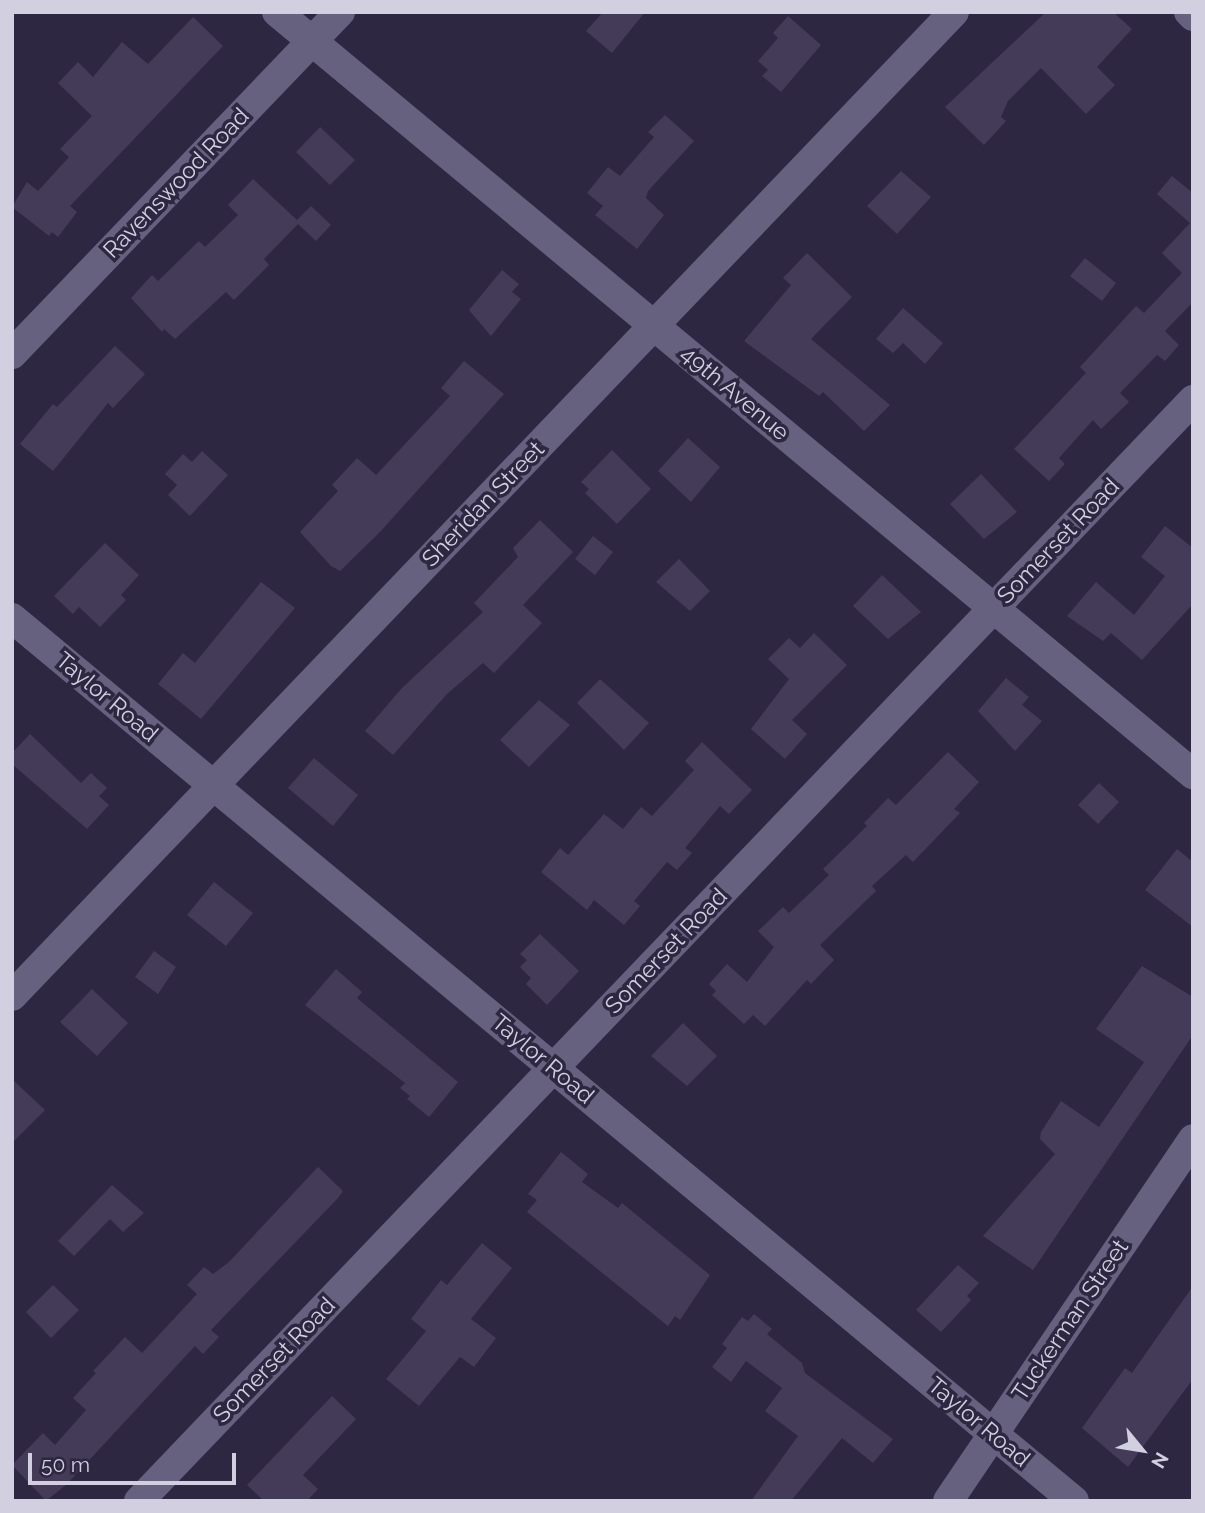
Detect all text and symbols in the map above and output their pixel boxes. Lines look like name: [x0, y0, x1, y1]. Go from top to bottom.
street label: Ravenswood Road: [97, 102, 255, 264]
street label: 49th Avenue: [675, 339, 795, 447]
street label: Sheridan Street: [416, 435, 550, 573]
street label: Somerset Road: [991, 473, 1125, 609]
street label: Taylor Road: [50, 646, 164, 748]
street label: Somerset Road: [599, 883, 733, 1019]
street label: Taylor Road: [486, 1008, 600, 1110]
street label: Tuckerman Street: [1006, 1234, 1134, 1406]
street label: Somerset Road: [207, 1292, 341, 1428]
street label: Taylor Road: [922, 1371, 1036, 1473]
north arrow: [1107, 1415, 1177, 1485]
scale bar: [32, 1440, 240, 1484]
text: N: [1147, 1449, 1173, 1472]
text: 50 m: [41, 1452, 90, 1477]

